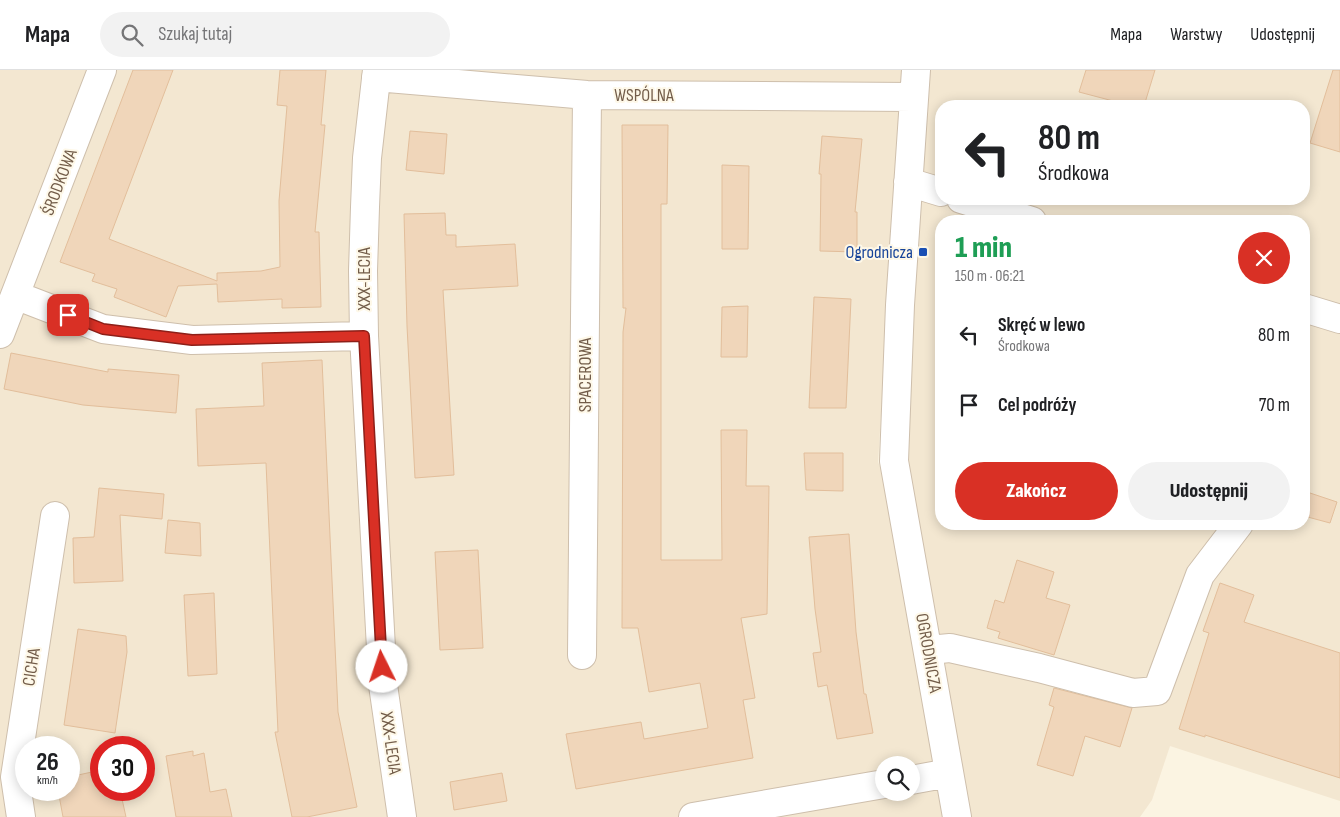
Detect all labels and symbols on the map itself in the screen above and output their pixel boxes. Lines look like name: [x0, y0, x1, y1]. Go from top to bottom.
street label: WSPÓLNA: [614, 85, 674, 106]
street label: ŚRODKOWA: [37, 146, 82, 218]
place label: Ogrodnicza: [846, 242, 913, 263]
marker: Ogrodnicza: [917, 246, 929, 258]
street label: XXX-LECIA: [354, 247, 375, 312]
pin: [47, 294, 89, 336]
street label: SPACEROWA: [575, 337, 596, 412]
street label: OGRODNICZA: [911, 612, 946, 695]
position arrow: [355, 640, 407, 692]
street label: CICHA: [18, 646, 45, 687]
street label: XXX-LECIA: [376, 709, 405, 776]
speed limit sign: 30: [90, 736, 155, 801]

